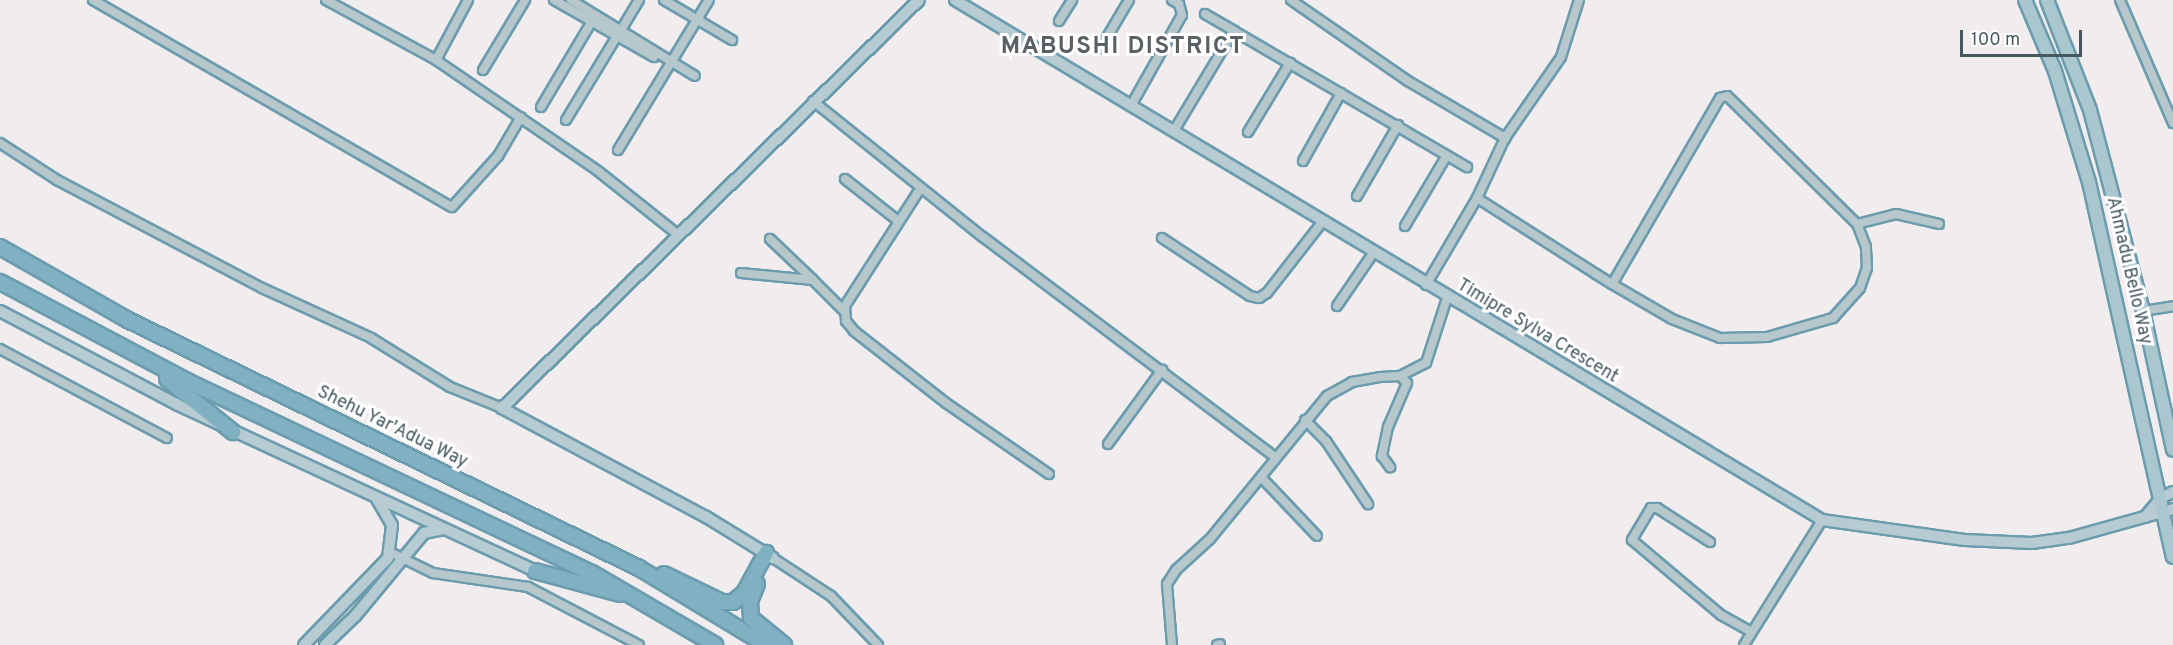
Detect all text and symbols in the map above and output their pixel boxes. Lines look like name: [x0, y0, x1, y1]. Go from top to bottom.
scale bar: [1963, 18, 2084, 56]
text: 100 m: [1971, 29, 2020, 52]
district label: MABUSHI DISTRICT: [1001, 34, 1245, 62]
street label: Ahmadu Bello Way: [2100, 195, 2156, 347]
street label: Timipre Sylva Crescent: [1452, 275, 1622, 389]
street label: Shehu Yar'Adua Way: [313, 382, 471, 474]

